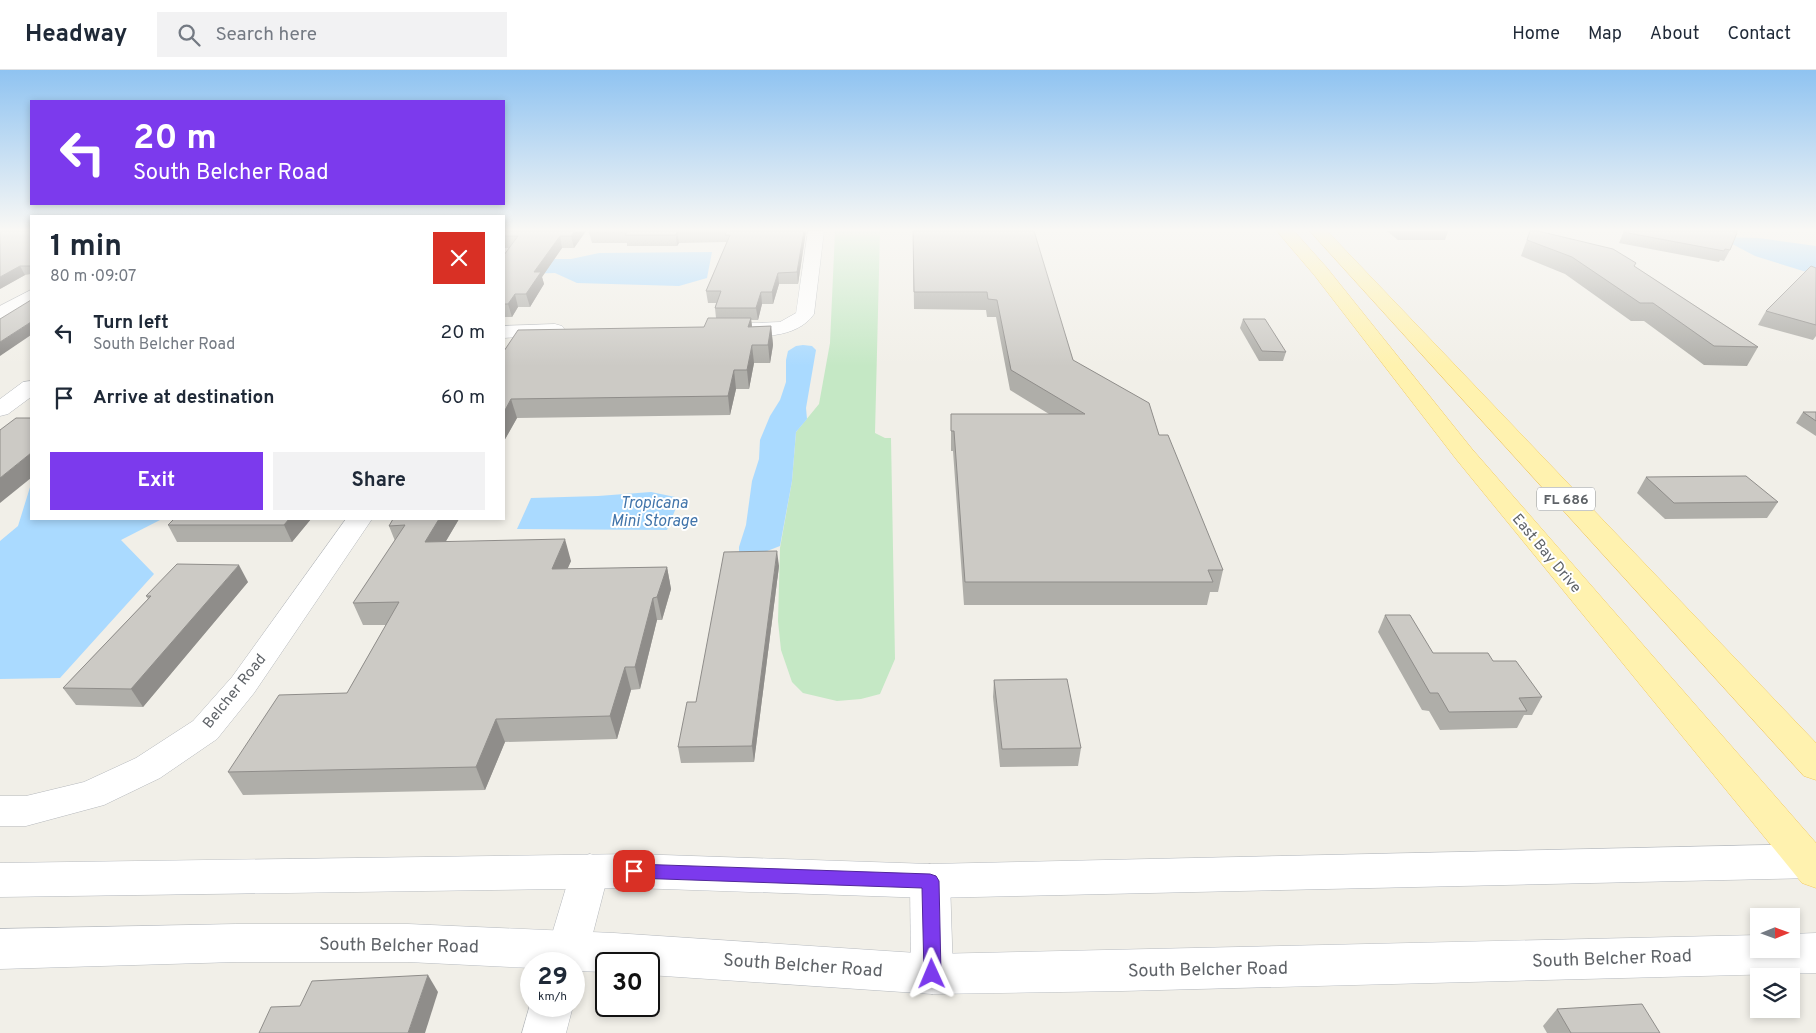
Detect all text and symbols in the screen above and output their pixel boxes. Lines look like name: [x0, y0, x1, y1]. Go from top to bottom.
search box: [157, 12, 507, 57]
text: Headway: [25, 20, 127, 50]
icon: search: [175, 21, 203, 49]
text: Search here: [215, 23, 317, 47]
text: Home: [1512, 23, 1560, 46]
text: Map: [1588, 23, 1622, 46]
text: About: [1650, 23, 1699, 46]
text: Contact: [1727, 23, 1791, 46]
text: 20 m: [133, 117, 217, 161]
icon: left: [50, 120, 115, 185]
text: South Belcher Road: [133, 160, 329, 187]
text: 1 min: [50, 229, 122, 266]
button: close: [433, 232, 485, 284]
text: 80 m · 09:07: [50, 267, 136, 287]
text: Turn left: [93, 311, 169, 335]
icon: left: [50, 319, 78, 347]
text: 20 m: [441, 321, 485, 345]
text: South Belcher Road: [93, 335, 235, 355]
icon: arrive: [50, 384, 78, 412]
text: Arrive at destination: [93, 386, 274, 410]
text: 60 m: [441, 386, 485, 410]
button: Exit: [50, 452, 263, 510]
button: Share: [273, 452, 485, 510]
road number: FL 686: [1537, 488, 1595, 510]
water label: Tropicana Mini Storage: [611, 494, 698, 532]
street label: East Bay Drive: [1507, 510, 1585, 597]
street label: Belcher Road: [199, 651, 271, 733]
pin: [613, 850, 655, 892]
icon: arrive: [620, 857, 648, 885]
north arrow: [1750, 908, 1800, 958]
map controls: [1750, 908, 1800, 1018]
street label: South Belcher Road: [319, 934, 479, 959]
street label: South Belcher Road: [1532, 945, 1692, 974]
position arrow: [905, 947, 957, 999]
street label: South Belcher Road: [722, 949, 884, 984]
speed limit sign: 30: [595, 952, 660, 1017]
street label: South Belcher Road: [1128, 958, 1288, 983]
text: 29: [537, 962, 568, 994]
button: layers: [1750, 968, 1800, 1018]
text: km/h: [538, 989, 567, 1005]

